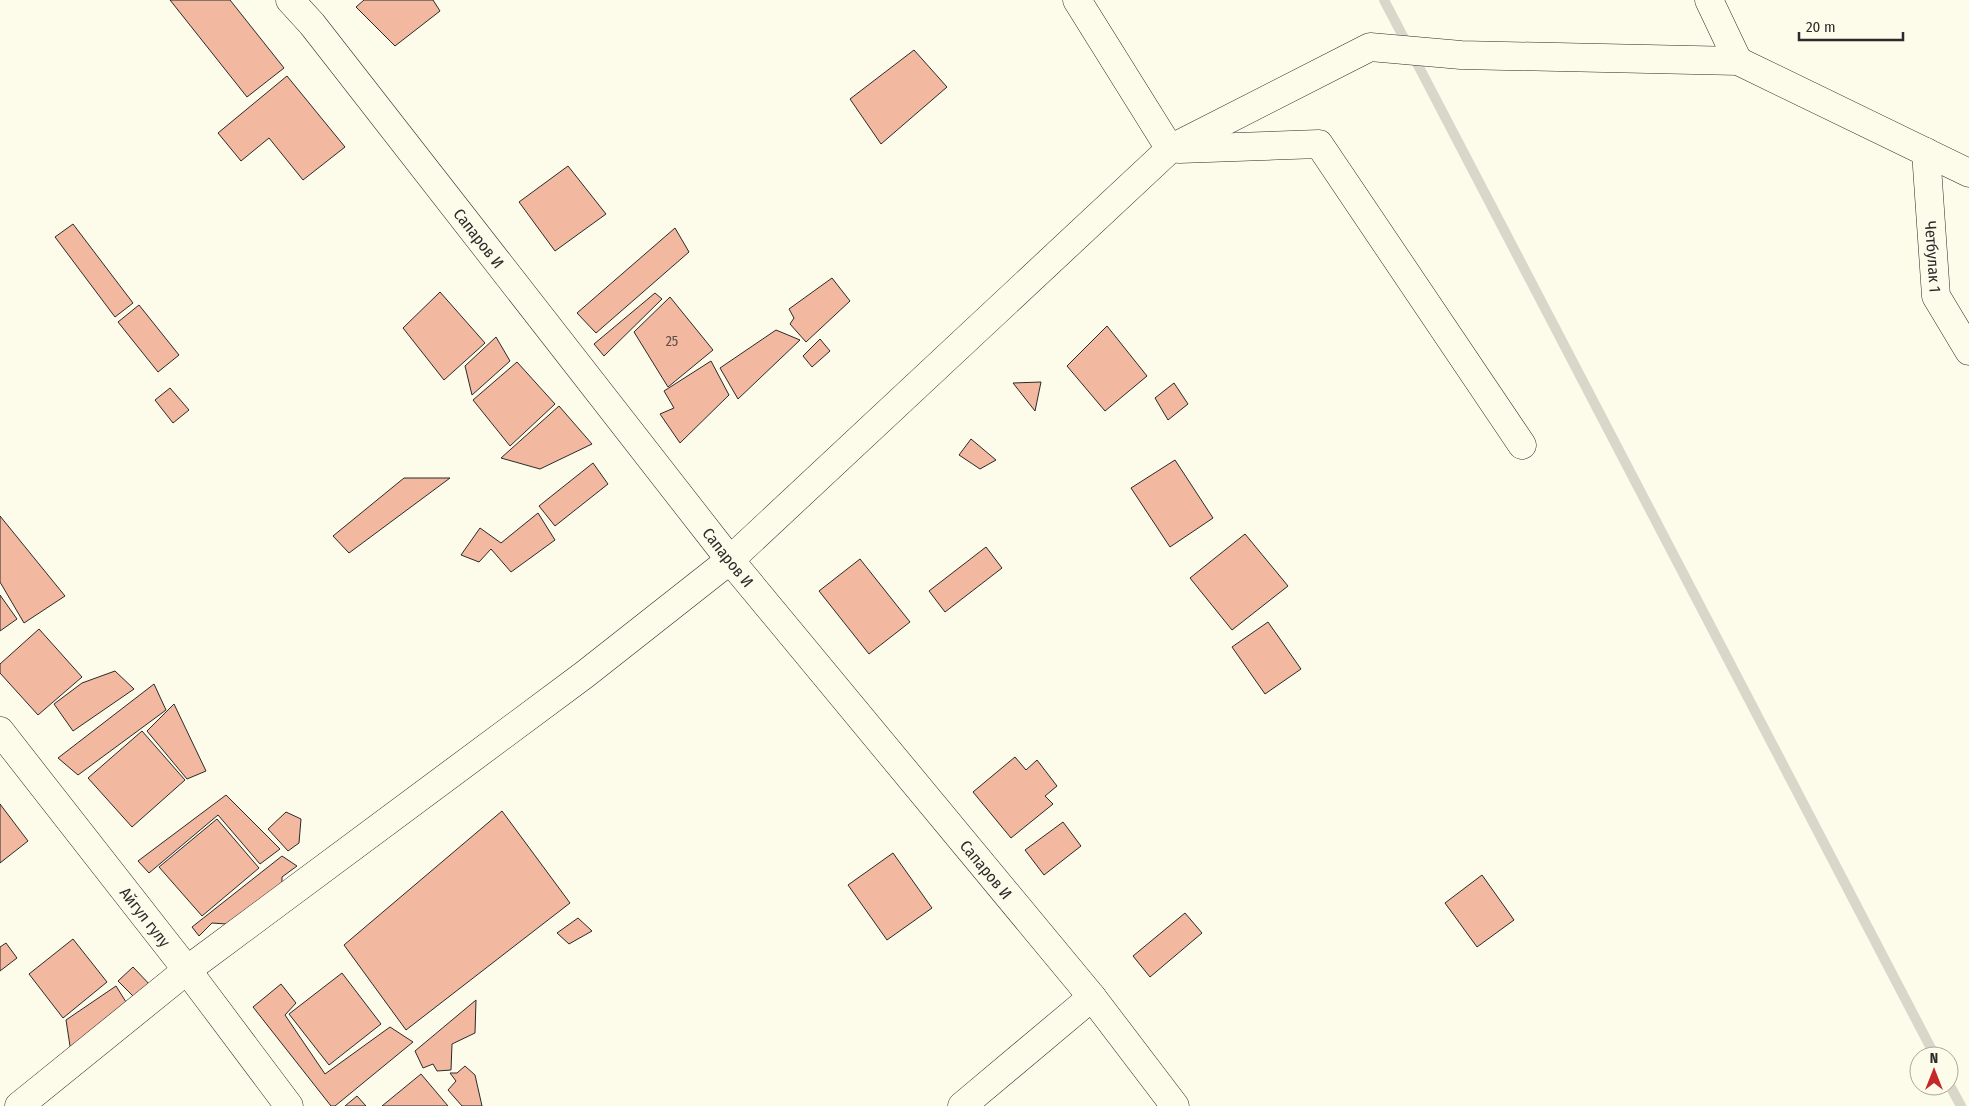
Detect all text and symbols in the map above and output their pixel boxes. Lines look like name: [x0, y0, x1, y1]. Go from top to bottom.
scale bar: [1799, 10, 1903, 42]
text: 20 m: [1806, 18, 1836, 36]
street label: Сапаров И: [450, 204, 508, 272]
street label: Четбулак 1: [1921, 220, 1945, 293]
house number: 25: [666, 333, 678, 350]
street label: Сапаров И: [699, 524, 758, 591]
street label: Сапаров И: [956, 836, 1016, 903]
street label: Айгул гулу: [116, 883, 175, 951]
north arrow: [1909, 1046, 1959, 1096]
text: N: [1930, 1050, 1938, 1067]

